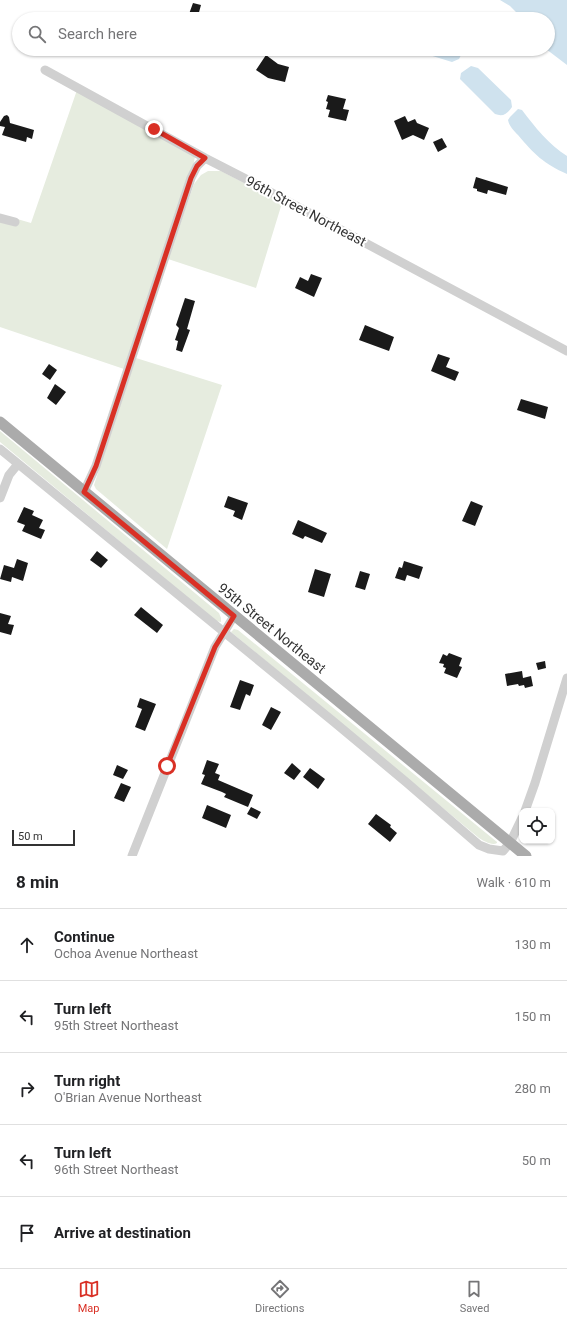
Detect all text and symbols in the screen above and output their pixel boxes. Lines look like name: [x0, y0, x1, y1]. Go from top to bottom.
search box: [12, 12, 555, 56]
icon: search: [26, 23, 48, 45]
text: Search here: [58, 25, 137, 43]
route end: [145, 120, 163, 138]
street label: 96th Street Northeast: [243, 172, 369, 250]
street label: 95th Street Northeast: [215, 580, 329, 677]
route start: [158, 757, 176, 775]
map controls: [519, 808, 555, 844]
button: locate: [519, 808, 555, 844]
scale bar: [12, 828, 75, 847]
text: 50 m: [18, 830, 43, 843]
text: 8 min: [16, 872, 59, 892]
text: Walk · 610 m: [476, 875, 551, 890]
text: Continue: [54, 928, 115, 946]
icon: ahead: [16, 934, 38, 956]
text: 130 m: [514, 937, 551, 952]
text: Ochoa Avenue Northeast: [54, 946, 198, 961]
text: Turn left: [54, 1000, 111, 1018]
icon: left: [16, 1006, 38, 1028]
text: 150 m: [514, 1009, 551, 1024]
text: 95th Street Northeast: [54, 1018, 179, 1033]
text: Turn right: [54, 1072, 120, 1090]
icon: right: [16, 1078, 38, 1100]
text: 280 m: [514, 1081, 551, 1096]
text: O'Brian Avenue Northeast: [54, 1090, 202, 1105]
text: Turn left: [54, 1144, 111, 1162]
icon: left: [16, 1150, 38, 1172]
text: 50 m: [522, 1153, 551, 1168]
text: 96th Street Northeast: [54, 1162, 179, 1177]
icon: arrive: [16, 1222, 38, 1244]
text: Arrive at destination: [54, 1224, 191, 1242]
tab: Map: [78, 1278, 100, 1315]
tab: Directions: [255, 1278, 304, 1315]
tab: Saved: [460, 1278, 489, 1315]

